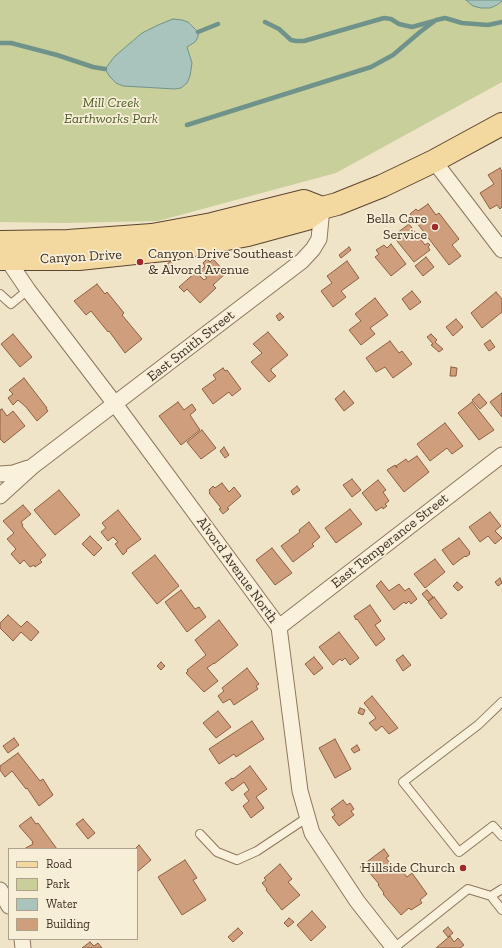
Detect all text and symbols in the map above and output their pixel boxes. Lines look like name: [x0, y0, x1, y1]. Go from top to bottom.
park label: Mill Creek Earthworks Park: [64, 95, 158, 128]
place label: Bella Care Service: [366, 211, 427, 244]
marker: Bella Care Service: [430, 222, 440, 232]
street label: Canyon Drive: [40, 246, 122, 268]
place label: Canyon Drive Southeast & Alvord Avenue: [148, 246, 293, 278]
marker: Canyon Drive Southeast & Alvord Avenue: [135, 257, 145, 267]
street label: East Smith Street: [144, 307, 238, 385]
street label: East Temperance Street: [328, 490, 452, 592]
street label: Alvord Avenue North: [193, 514, 281, 626]
legend: [8, 848, 138, 940]
text: Road: [46, 857, 72, 871]
place label: Hillside Church: [361, 860, 455, 876]
marker: Hillside Church: [458, 863, 468, 873]
text: Park: [46, 877, 70, 891]
text: Water: [46, 897, 78, 911]
text: Building: [46, 917, 90, 931]

